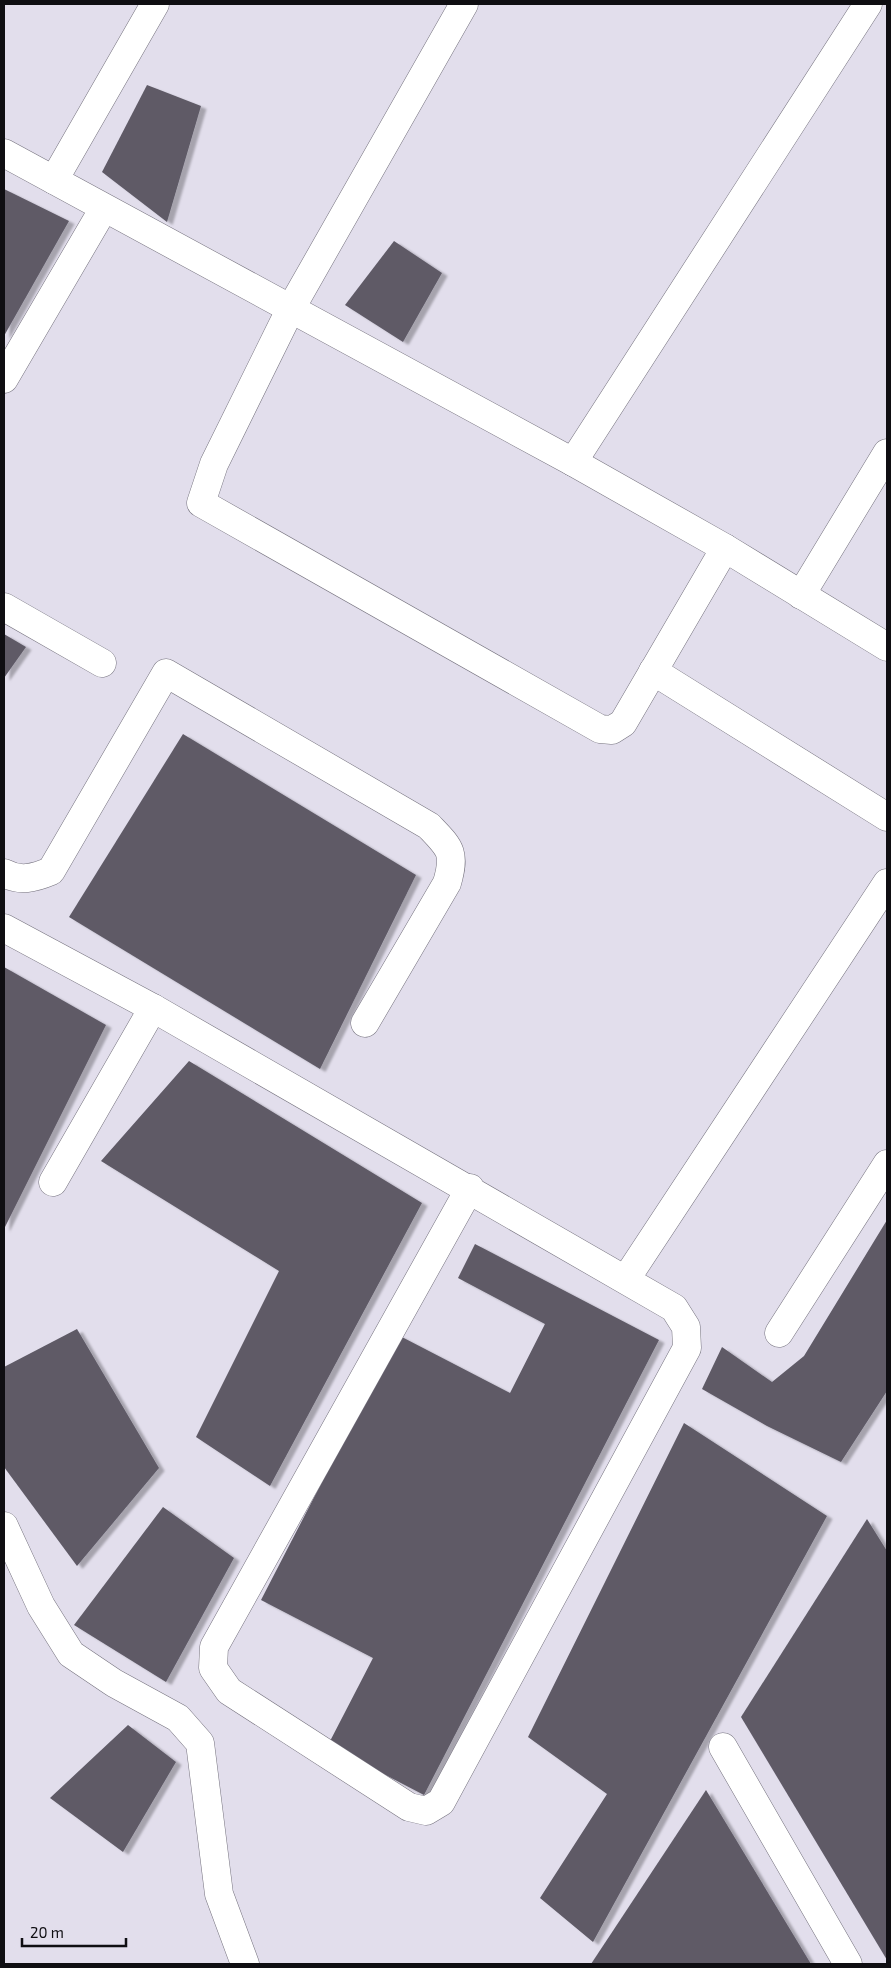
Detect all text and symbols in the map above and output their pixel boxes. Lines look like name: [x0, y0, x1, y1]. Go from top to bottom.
scale bar: [22, 1916, 126, 1948]
text: 20 m: [30, 1923, 64, 1941]

